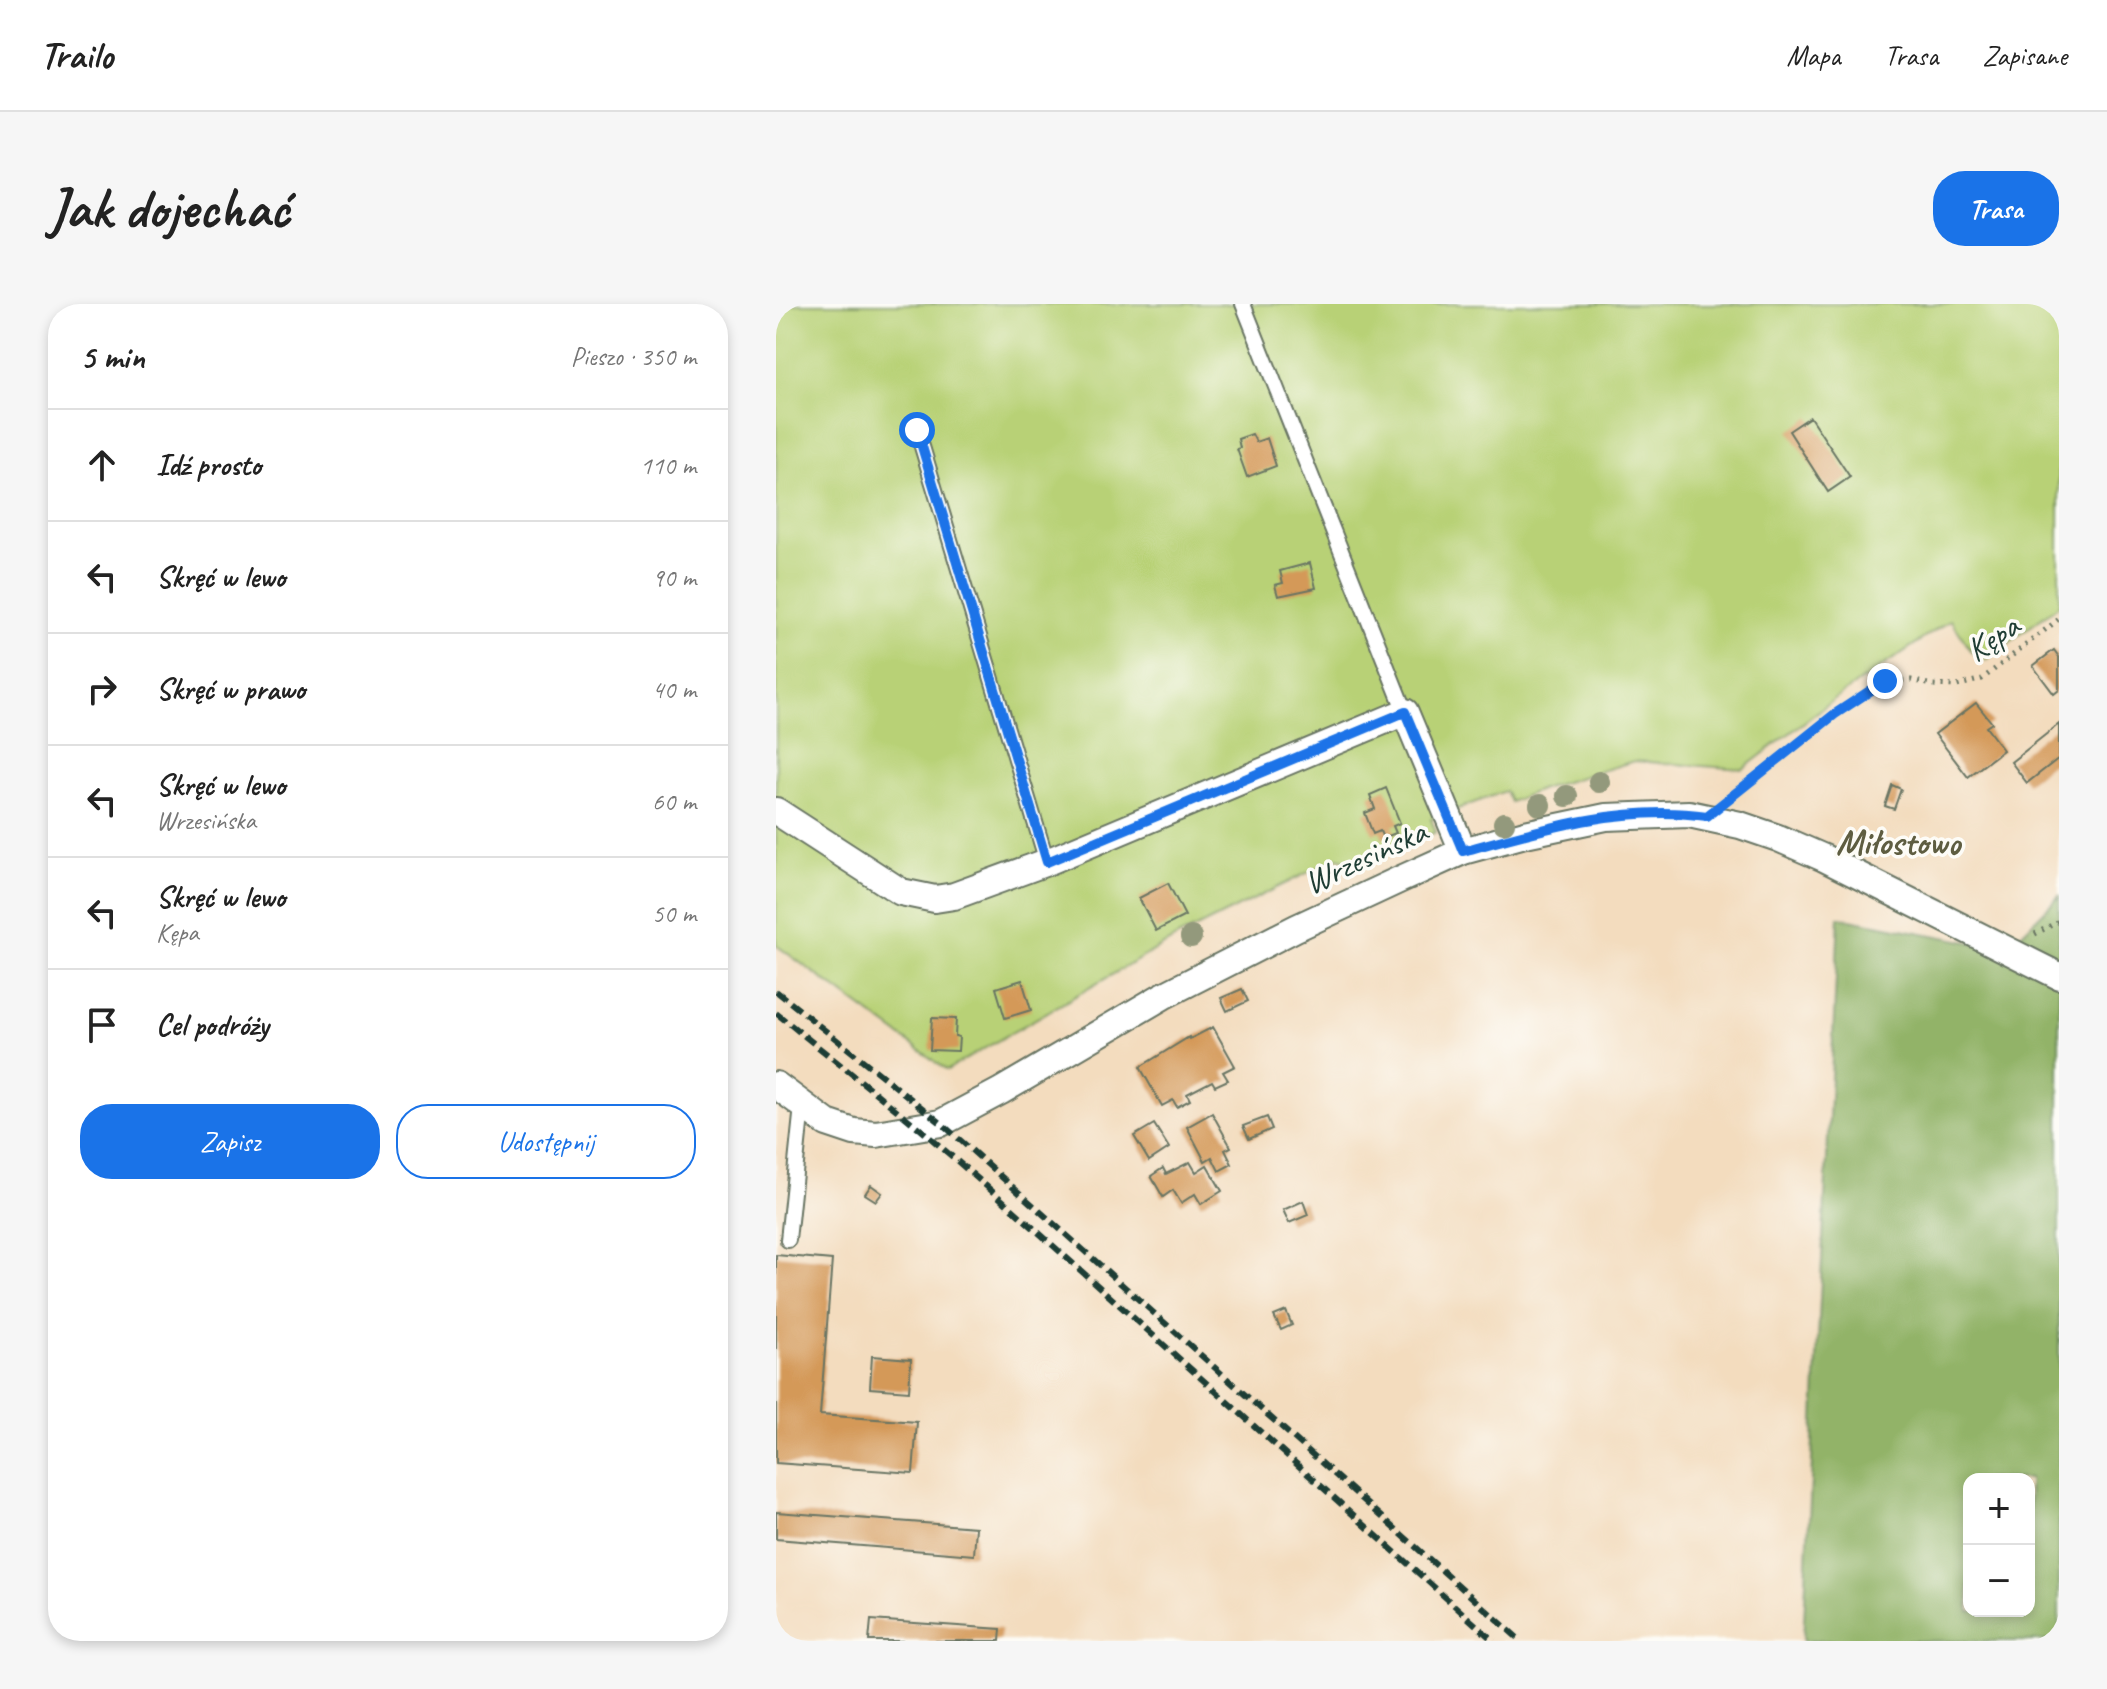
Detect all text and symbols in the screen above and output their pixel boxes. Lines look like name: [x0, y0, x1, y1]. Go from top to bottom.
text: Trailo: [40, 32, 113, 79]
text: Mapa: [1786, 38, 1841, 73]
text: Trasa: [1885, 38, 1938, 73]
text: Zapisane: [1982, 38, 2067, 73]
button: Trasa: [1933, 171, 2059, 246]
text: Jak dojechać: [48, 173, 289, 244]
text: 5 min: [80, 335, 145, 378]
text: Pieszo · 350 m: [571, 340, 696, 373]
route start: [899, 412, 935, 448]
icon: ahead: [80, 443, 124, 487]
text: Idź prosto: [156, 446, 261, 484]
text: 110 m: [640, 449, 696, 482]
icon: left: [80, 555, 124, 599]
text: Skręć w lewo: [156, 558, 285, 596]
text: 90 m: [652, 561, 696, 594]
street label: Kępa: [1957, 603, 2029, 671]
route end: [1867, 663, 1903, 699]
icon: right: [80, 667, 124, 711]
text: Skręć w prawo: [156, 670, 305, 708]
text: 40 m: [652, 673, 696, 706]
text: Skręć w lewo: [156, 766, 285, 804]
icon: left: [80, 779, 124, 823]
text: 60 m: [652, 785, 696, 818]
text: Wrzesińska: [156, 804, 256, 837]
street label: Wrzesińska: [1297, 808, 1435, 904]
district label: Miłostowo: [1836, 819, 1963, 865]
text: Skręć w lewo: [156, 878, 285, 916]
icon: left: [80, 891, 124, 935]
text: 50 m: [652, 897, 696, 930]
text: Kępa: [156, 916, 199, 949]
icon: arrive: [80, 1003, 124, 1047]
text: Cel podróży: [156, 1006, 269, 1044]
button: Zapisz: [80, 1104, 380, 1179]
button: Udostępnij: [396, 1104, 696, 1179]
map controls: [1963, 1473, 2035, 1617]
button: +: [1963, 1473, 2035, 1545]
button: −: [1963, 1545, 2035, 1617]

